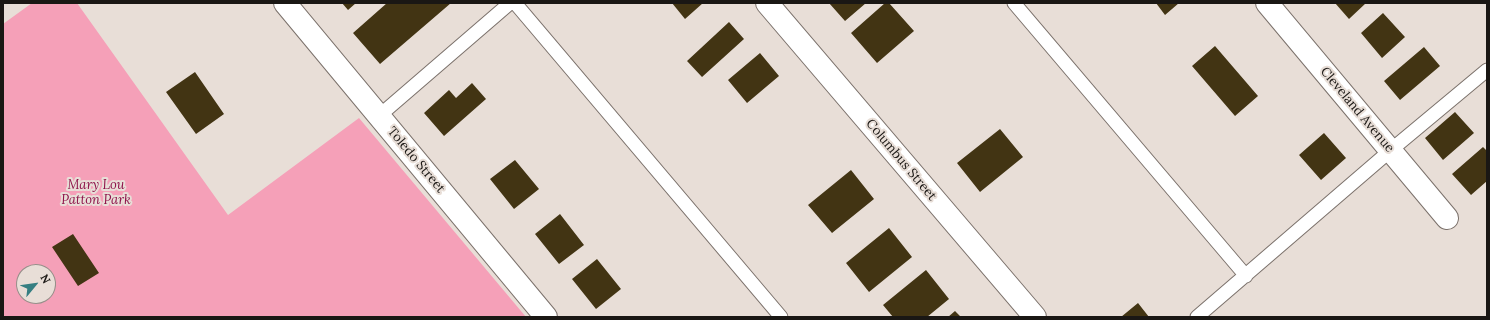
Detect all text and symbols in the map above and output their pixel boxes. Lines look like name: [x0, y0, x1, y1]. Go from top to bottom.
street label: Cleveland Avenue: [1317, 64, 1397, 156]
street label: Columbus Street: [862, 116, 940, 204]
street label: Toledo Street: [384, 124, 448, 196]
park label: Mary Lou Patton Park: [61, 177, 131, 208]
north arrow: [16, 264, 56, 304]
text: N: [37, 272, 54, 286]

